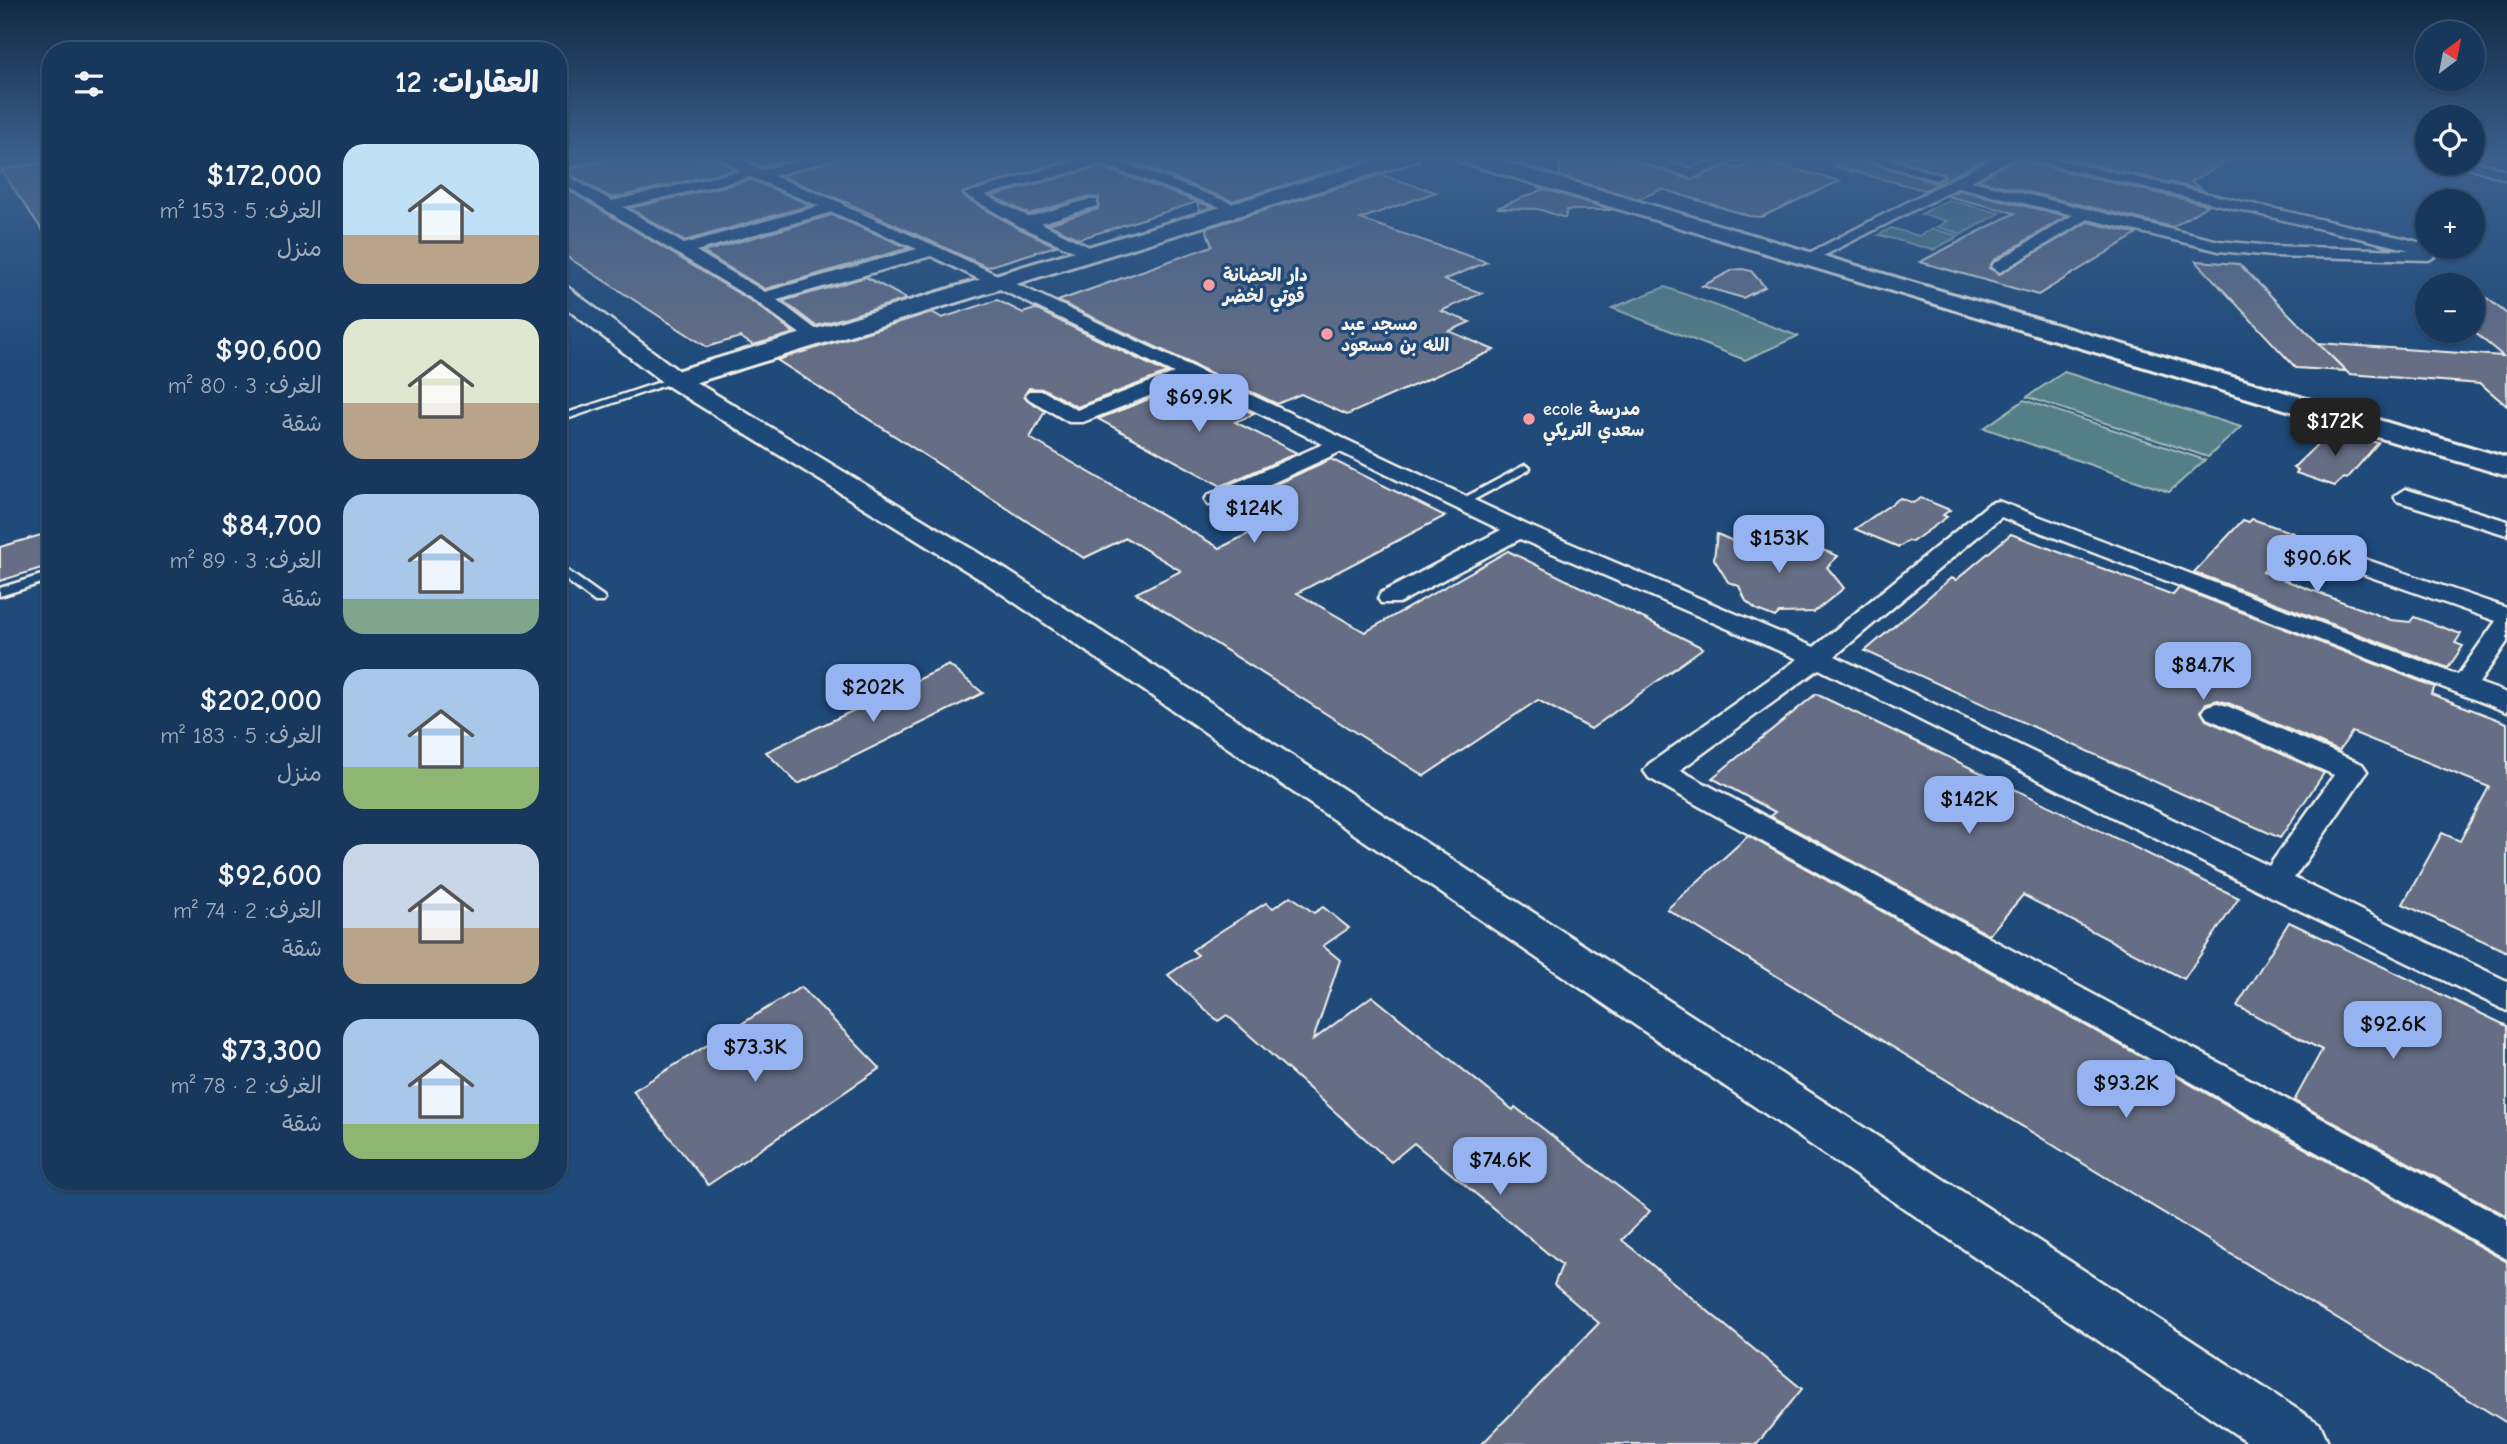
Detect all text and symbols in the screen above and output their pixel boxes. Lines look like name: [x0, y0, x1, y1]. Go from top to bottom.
north arrow: [2415, 21, 2485, 91]
map controls: [2415, 21, 2485, 343]
icon: filters: [70, 65, 108, 103]
text: العقارات: 12: [395, 65, 539, 100]
button: locate: [2415, 105, 2485, 175]
text: $172,000: [207, 158, 322, 193]
icon: home: [399, 172, 483, 256]
button: +: [2415, 189, 2485, 259]
text: الغرف: 5 · 153 m²: [160, 197, 322, 224]
text: منزل: [277, 235, 322, 262]
place label: دار الحضانة قوتي لخضر: [1221, 265, 1308, 312]
button: −: [2415, 273, 2485, 343]
marker: دار الحضانة قوتي لخضر: [1201, 277, 1217, 293]
place label: مسجد عبد الله بن مسعود: [1341, 314, 1449, 357]
marker: مسجد عبد الله بن مسعود: [1319, 326, 1335, 342]
text: $90,600: [215, 333, 322, 368]
icon: home: [399, 347, 483, 431]
text: الغرف: 3 · 80 m²: [168, 372, 322, 399]
pin: $69.9K: [1142, 374, 1256, 434]
text: $69.9K: [1165, 383, 1233, 410]
pin: $172K: [2286, 398, 2384, 458]
place label: ecole مدرسة سعدي التريكي: [1543, 399, 1644, 446]
text: $172K: [2306, 407, 2364, 434]
text: شقة: [282, 410, 322, 437]
marker: ecole مدرسة سعدي التريكي: [1521, 411, 1537, 427]
pin: $124K: [1205, 486, 1303, 545]
text: $124K: [1225, 494, 1283, 521]
text: $84,700: [221, 508, 322, 543]
pin: $153K: [1730, 516, 1828, 575]
icon: home: [399, 522, 483, 606]
text: $153K: [1749, 524, 1809, 551]
pin: $90.6K: [2260, 536, 2374, 595]
text: $90.6K: [2283, 544, 2351, 571]
text: الغرف: 3 · 89 m²: [170, 547, 322, 574]
text: شقة: [282, 585, 322, 612]
pin: $84.7K: [2146, 642, 2260, 702]
text: $84.7K: [2171, 651, 2235, 678]
pin: $202K: [824, 664, 922, 724]
text: $202K: [842, 673, 904, 700]
text: $202,000: [200, 683, 322, 718]
icon: home: [399, 697, 483, 781]
text: الغرف: 5 · 183 m²: [160, 722, 322, 749]
text: منزل: [277, 760, 322, 787]
pin: $142K: [1920, 776, 2018, 836]
text: $142K: [1940, 785, 1998, 812]
text: $92,600: [218, 858, 322, 893]
icon: home: [399, 872, 483, 956]
text: الغرف: 2 · 74 m²: [173, 897, 322, 924]
text: شقة: [282, 935, 322, 962]
pin: $92.6K: [2336, 1002, 2450, 1061]
text: $92.6K: [2360, 1010, 2426, 1037]
pin: $73.3K: [698, 1024, 812, 1084]
text: $73,300: [221, 1033, 322, 1068]
text: $73.3K: [723, 1033, 787, 1060]
icon: home: [399, 1047, 483, 1131]
pin: $93.2K: [2069, 1060, 2183, 1120]
text: $93.2K: [2093, 1069, 2159, 1096]
text: الغرف: 2 · 78 m²: [171, 1072, 322, 1099]
text: شقة: [282, 1110, 322, 1137]
pin: $74.6K: [1443, 1138, 1557, 1197]
text: $74.6K: [1469, 1146, 1531, 1173]

